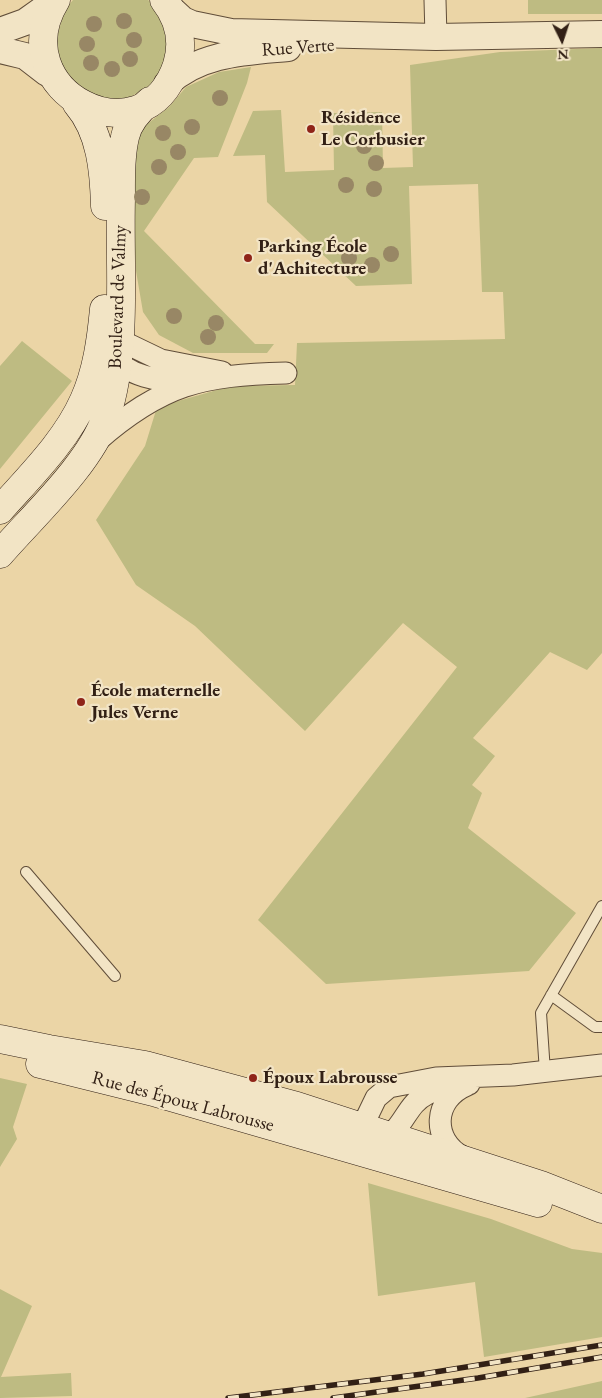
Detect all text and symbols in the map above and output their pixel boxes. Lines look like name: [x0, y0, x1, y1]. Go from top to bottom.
north arrow: [537, 15, 587, 65]
street label: Rue Verte: [261, 34, 335, 62]
text: N: [557, 46, 569, 64]
place label: Résidence Le Corbusier: [321, 107, 425, 151]
marker: Résidence Le Corbusier: [305, 123, 317, 135]
street label: Boulevard de Valmy: [104, 225, 132, 369]
place label: Parking École d'Achitecture: [258, 236, 367, 280]
marker: Parking École d'Achitecture: [242, 252, 254, 264]
place label: École maternelle Jules Verne: [91, 680, 220, 724]
marker: École maternelle Jules Verne: [75, 696, 87, 708]
street label: Rue des Époux Labrousse: [89, 1067, 277, 1137]
place label: Époux Labrousse: [263, 1067, 398, 1089]
marker: Époux Labrousse: [247, 1072, 259, 1084]

